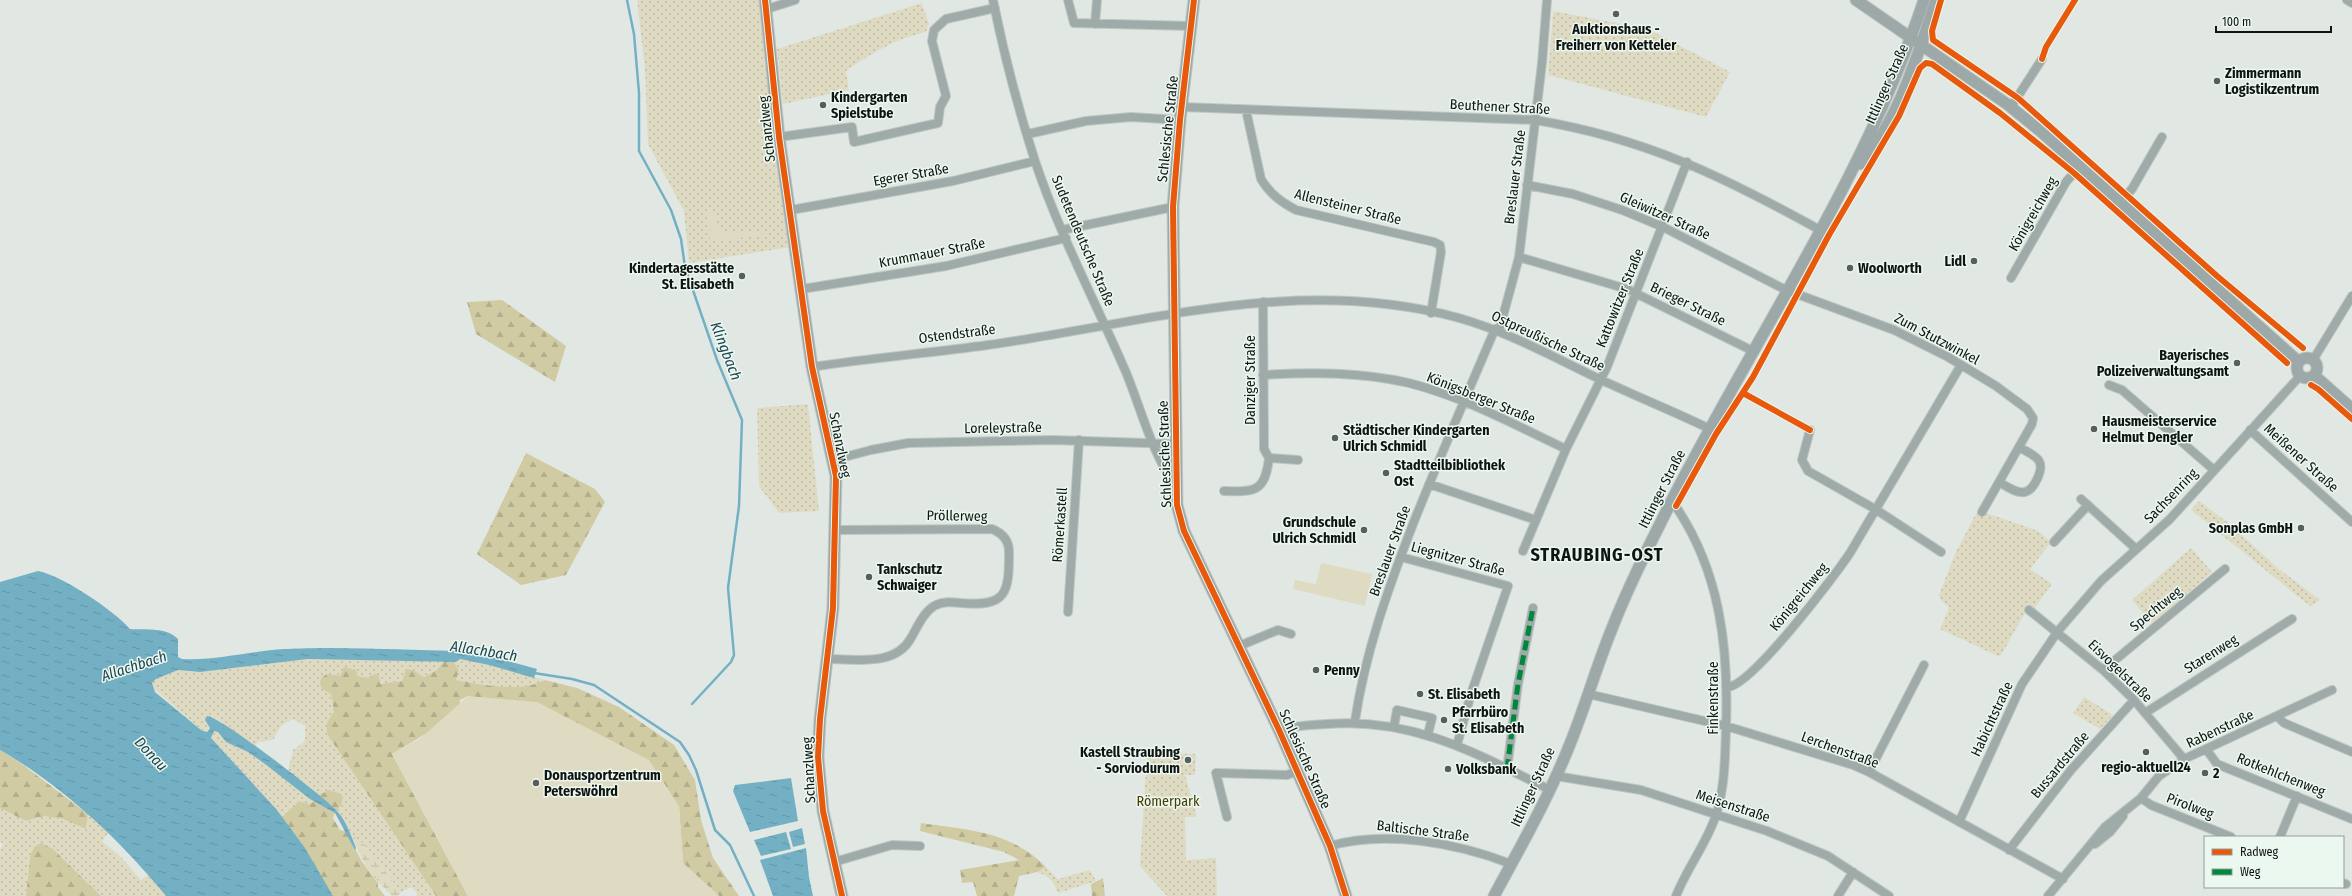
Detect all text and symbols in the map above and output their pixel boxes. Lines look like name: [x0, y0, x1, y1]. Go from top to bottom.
scale bar: [2216, 8, 2331, 34]
marker: Auktionshaus - Freiherr von Ketteler: [1611, 9, 1621, 19]
text: 100 m: [2222, 15, 2251, 29]
place label: Auktionshaus - Freiherr von Ketteler: [1556, 21, 1677, 54]
street label: Ittlinger Straße: [1862, 41, 1912, 127]
place label: Zimmermann Logistikzentrum: [2225, 65, 2320, 98]
street label: Schlesische Straße: [1154, 75, 1182, 183]
marker: Zimmermann Logistikzentrum: [2212, 76, 2222, 86]
place label: Kindergarten Spielstube: [831, 89, 908, 122]
street label: Schanzlweg: [755, 95, 779, 163]
street label: Beuthener Straße: [1449, 96, 1551, 118]
marker: Kindergarten Spielstube: [818, 100, 828, 110]
street label: Breslauer Straße: [1501, 129, 1529, 225]
street label: Egerer Straße: [872, 160, 950, 190]
street label: Sudetendeutsche Straße: [1048, 173, 1118, 309]
street label: Königreichweg: [2005, 173, 2061, 254]
street label: Allensteiner Straße: [1293, 186, 1403, 229]
street label: Gleiwitzer Straße: [1617, 188, 1713, 244]
street label: Krummauer Straße: [878, 234, 987, 272]
street label: Kattowitzer Straße: [1592, 246, 1648, 350]
place label: Lidl: [1944, 253, 1966, 270]
marker: Lidl: [1969, 256, 1979, 266]
place label: Kindertagesstätte St. Elisabeth: [629, 260, 734, 293]
place label: Woolworth: [1858, 260, 1922, 277]
marker: Woolworth: [1845, 263, 1855, 273]
marker: Kindertagesstätte St. Elisabeth: [737, 271, 747, 281]
street label: Brieger Straße: [1648, 278, 1729, 330]
street label: Ostpreußische Straße: [1489, 307, 1608, 375]
street label: Zum Stutzwinkel: [1892, 309, 1983, 369]
water label: Klingbach: [707, 319, 745, 383]
street label: Ostendstraße: [918, 321, 996, 347]
street label: Danziger Straße: [1242, 335, 1259, 425]
place label: Bayerisches Polizeiverwaltungsamt: [2097, 347, 2230, 380]
marker: Bayerisches Polizeiverwaltungsamt: [2232, 358, 2242, 368]
street label: Königsberger Straße: [1424, 368, 1538, 428]
street label: Schlesische Straße: [1155, 400, 1175, 508]
street label: Schanzlweg: [825, 411, 855, 480]
place label: Hausmeisterservice Helmut Dengler: [2102, 413, 2217, 446]
street label: Loreleystraße: [964, 419, 1042, 437]
street label: Meißener Straße: [2260, 420, 2342, 496]
place label: Städtischer Kindergarten Ulrich Schmidl: [1343, 422, 1490, 455]
marker: Hausmeisterservice Helmut Dengler: [2089, 424, 2099, 434]
marker: Städtischer Kindergarten Ulrich Schmidl: [1330, 433, 1340, 443]
street label: Ittlinger Straße: [1635, 447, 1689, 531]
place label: Stadtteilbibliothek Ost: [1394, 457, 1506, 490]
street label: Sachsenring: [2141, 465, 2202, 527]
marker: Stadtteilbibliothek Ost: [1381, 468, 1391, 478]
street label: Römerkastell: [1049, 487, 1071, 563]
street label: Breslauer Straße: [1366, 503, 1414, 599]
street label: Pröllerweg: [927, 507, 988, 525]
place label: Grundschule Ulrich Schmidl: [1272, 514, 1356, 547]
place label: Sonplas GmbH: [2209, 520, 2293, 537]
marker: Sonplas GmbH: [2296, 523, 2306, 533]
marker: Grundschule Ulrich Schmidl: [1359, 525, 1369, 535]
street label: Liegnitzer Straße: [1409, 538, 1507, 580]
district label: STRAUBING-OST: [1530, 544, 1664, 566]
street label: Königreichweg: [1766, 559, 1832, 635]
place label: Tankschutz Schwaiger: [877, 561, 942, 594]
marker: Tankschutz Schwaiger: [864, 572, 874, 582]
street label: Spechtweg: [2127, 583, 2186, 635]
street label: Starenweg: [2181, 631, 2241, 677]
street label: Eisvogelstraße: [2084, 636, 2156, 706]
water label: Allachbach: [448, 637, 519, 665]
water label: Allachbach: [98, 647, 169, 685]
street label: Finkenstraße: [1705, 661, 1722, 735]
place label: Penny: [1324, 662, 1360, 679]
marker: Penny: [1311, 665, 1321, 675]
street label: Habichtstraße: [1967, 679, 2017, 759]
place label: St. Elisabeth: [1428, 686, 1500, 703]
marker: St. Elisabeth: [1415, 689, 1425, 699]
place label: Pfarrbüro St. Elisabeth: [1452, 704, 1524, 737]
street label: Rabenstraße: [2184, 706, 2256, 752]
street label: Schlesische Straße: [1275, 707, 1335, 811]
marker: Pfarrbüro St. Elisabeth: [1439, 715, 1449, 725]
street label: Lerchenstraße: [1799, 728, 1881, 772]
street label: Bussardstraße: [2027, 728, 2093, 802]
water label: Donau: [131, 733, 171, 775]
street label: Schanzlweg: [799, 736, 819, 804]
place label: Kastell Straubing - Sorviodurum: [1080, 744, 1180, 777]
street label: Ittlinger Straße: [1507, 744, 1559, 830]
marker: regio-aktuell24: [2141, 747, 2151, 757]
street label: Rotkehlchenweg: [2234, 750, 2328, 801]
marker: Kastell Straubing - Sorviodurum: [1183, 755, 1193, 765]
place label: regio-aktuell24: [2101, 759, 2191, 776]
place label: Volksbank: [1455, 761, 1517, 778]
marker: Volksbank: [1443, 764, 1453, 774]
place label: 2: [2212, 765, 2220, 782]
place label: Donausportzentrum Peterswöhrd: [544, 767, 661, 800]
marker: 2: [2200, 768, 2210, 778]
marker: Donausportzentrum Peterswöhrd: [531, 778, 541, 788]
street label: Meisenstraße: [1694, 786, 1772, 826]
street label: Pirolweg: [2164, 789, 2216, 823]
park label: Römerpark: [1137, 793, 1200, 810]
street label: Baltische Straße: [1376, 817, 1470, 845]
legend: [2204, 836, 2344, 888]
text: Radweg: [2240, 845, 2279, 859]
text: Weg: [2240, 865, 2261, 879]

